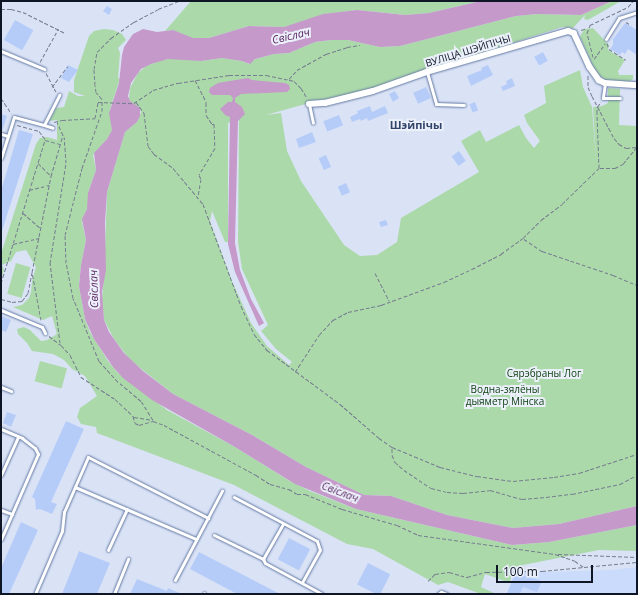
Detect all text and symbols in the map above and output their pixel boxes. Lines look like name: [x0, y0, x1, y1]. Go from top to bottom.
water label: Свіслач: [271, 25, 311, 47]
street label: ВУЛІЦА ШЭЙПІЧЫ: [424, 32, 512, 70]
district label: Шэйпічы: [390, 118, 442, 132]
water label: Свіслач: [87, 270, 101, 308]
park label: Сярэбраны Лог: [507, 368, 581, 380]
park label: Водна-зялёны дыяметр Мінска: [466, 383, 544, 406]
water label: Свіслач: [320, 479, 360, 505]
scale bar: [498, 557, 595, 583]
text: 100 m: [503, 563, 538, 580]

